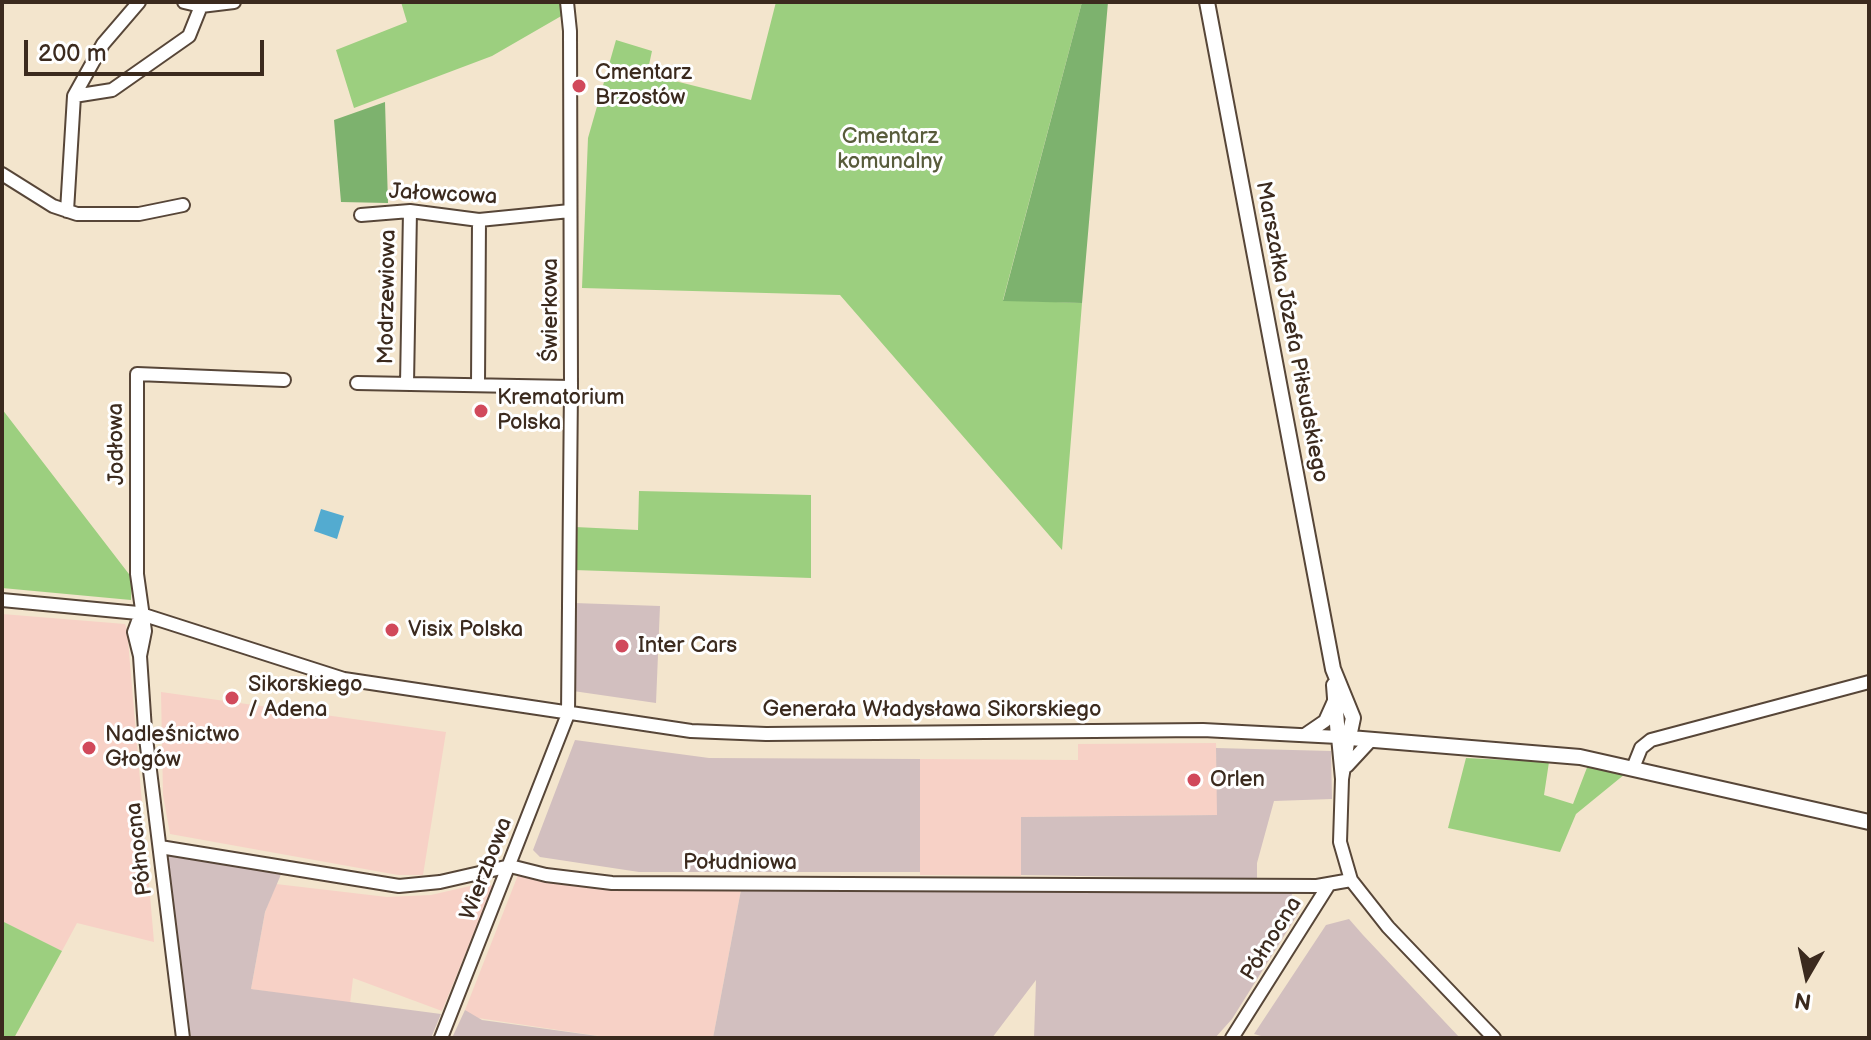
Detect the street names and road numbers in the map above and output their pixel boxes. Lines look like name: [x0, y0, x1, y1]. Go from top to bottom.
street label: Jałowcowa: [388, 179, 498, 211]
street label: Marszałka Józefa Piłsudskiego: [1249, 179, 1333, 485]
street label: Modrzewiowa: [374, 229, 402, 365]
street label: Świerkowa: [538, 258, 564, 362]
street label: Jodłowa: [103, 403, 131, 485]
street label: Generała Władysława Sikorskiego: [762, 697, 1102, 723]
street label: Północna: [121, 801, 159, 897]
street label: Wierzbowa: [455, 814, 519, 924]
street label: Południowa: [683, 850, 797, 876]
street label: Północna: [1236, 892, 1308, 986]

